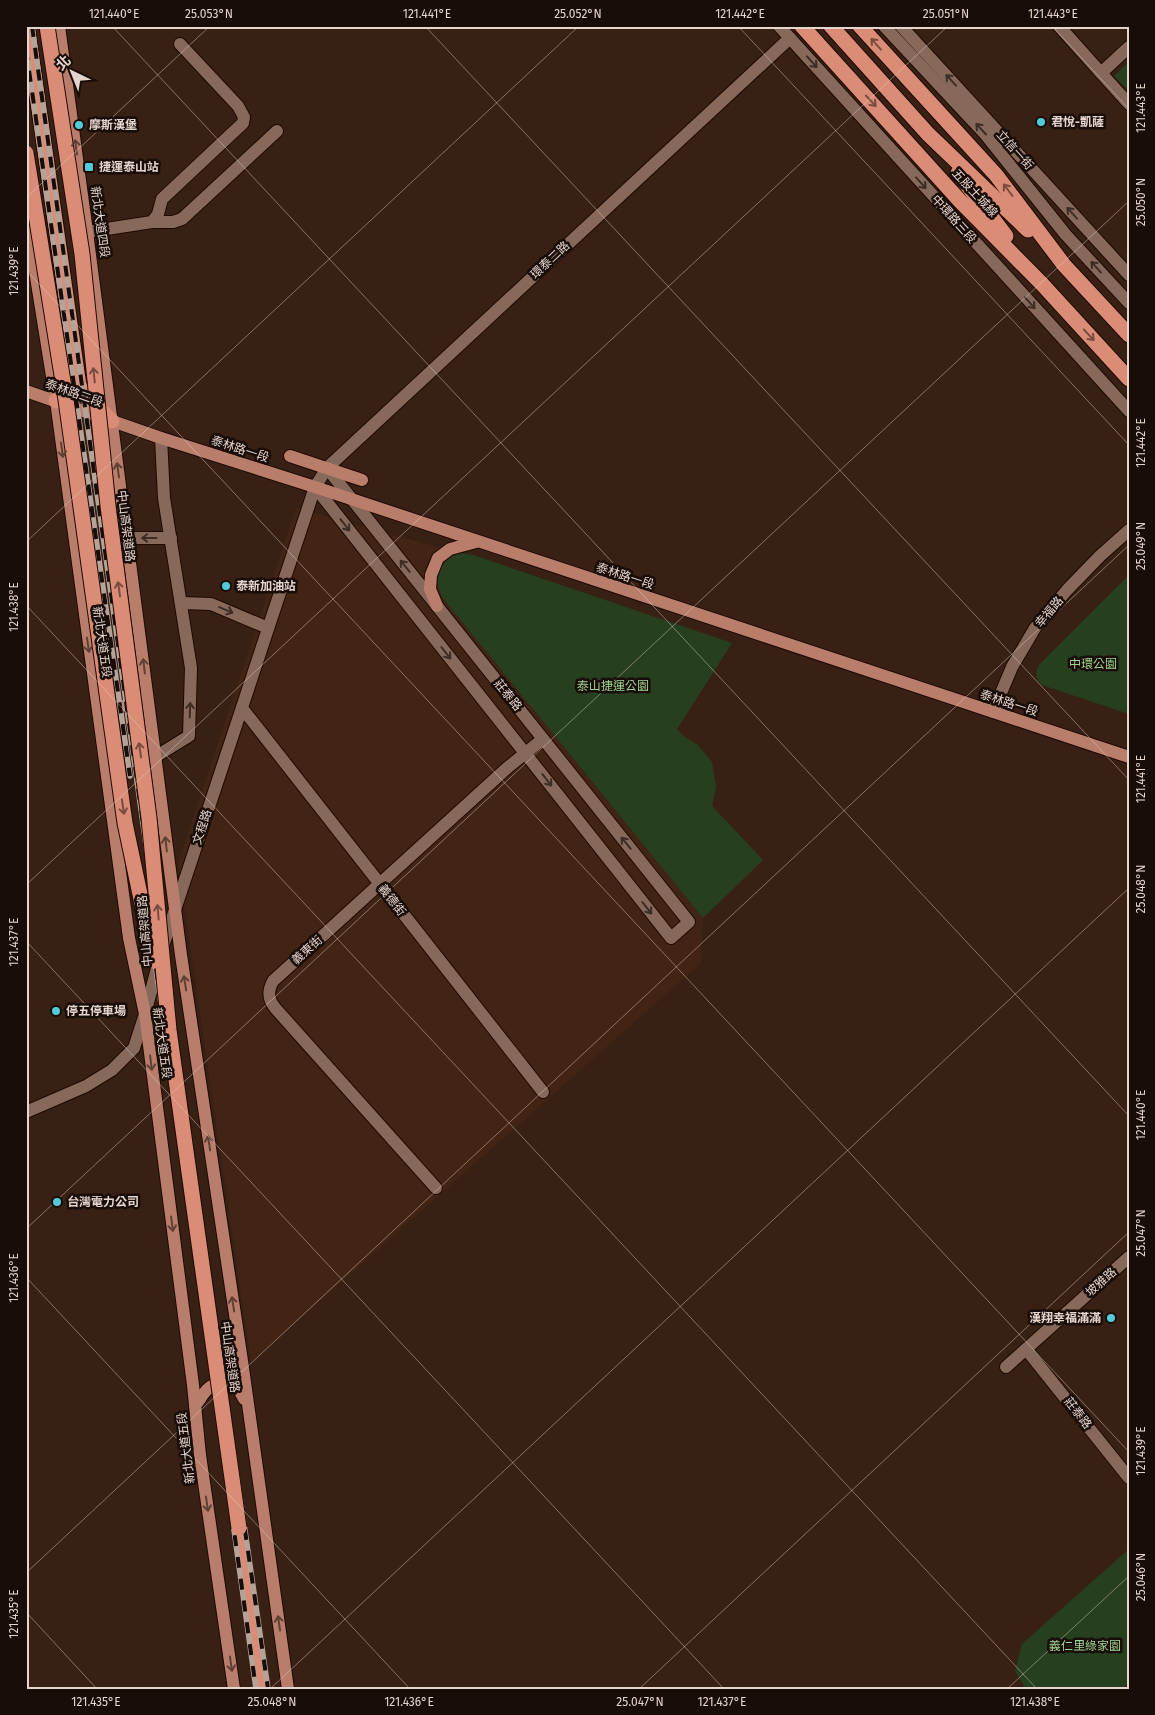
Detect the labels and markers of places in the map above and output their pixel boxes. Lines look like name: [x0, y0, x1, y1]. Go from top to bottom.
place label: 君悅-凱薩: [1051, 115, 1104, 129]
marker: 君悅-凱薩: [1035, 116, 1047, 128]
place label: 摩斯漢堡: [89, 118, 137, 132]
marker: 摩斯漢堡: [73, 119, 85, 131]
place label: 捷運泰山站: [99, 160, 159, 174]
marker: 捷運泰山站: [83, 161, 95, 173]
place label: 泰新加油站: [236, 579, 296, 593]
marker: 泰新加油站: [220, 580, 232, 592]
place label: 停五停車場: [66, 1004, 126, 1018]
marker: 停五停車場: [50, 1005, 62, 1017]
place label: 台灣電力公司: [67, 1195, 139, 1209]
marker: 台灣電力公司: [51, 1196, 63, 1208]
place label: 漢翔幸福滿滿: [1029, 1311, 1101, 1325]
marker: 漢翔幸福滿滿: [1105, 1312, 1117, 1324]

